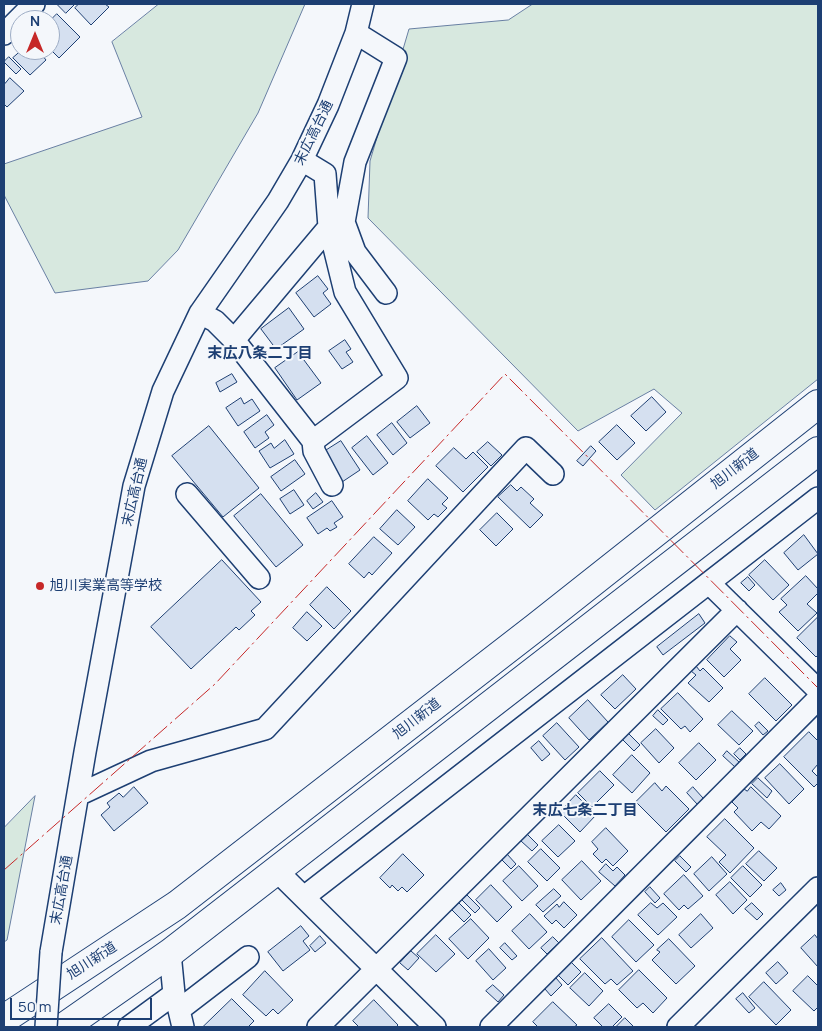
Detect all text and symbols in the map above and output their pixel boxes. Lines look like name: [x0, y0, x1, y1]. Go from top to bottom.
north arrow: [10, 10, 60, 60]
text: N: [30, 11, 40, 30]
street label: 末広高台通: [291, 98, 337, 168]
district label: 末広八条二丁目: [208, 345, 312, 363]
street label: 旭川新道: [708, 445, 762, 493]
street label: 末広高台通: [119, 456, 151, 528]
place label: 旭川実業高等学校: [50, 578, 162, 594]
marker: 旭川実業高等学校: [34, 580, 46, 592]
street label: 旭川新道: [390, 695, 444, 743]
district label: 末広七条二丁目: [533, 802, 637, 820]
street label: 末広高台通: [48, 854, 76, 926]
street label: 旭川新道: [64, 939, 120, 983]
scale bar: [12, 988, 155, 1020]
text: 50 m: [18, 996, 52, 1017]

